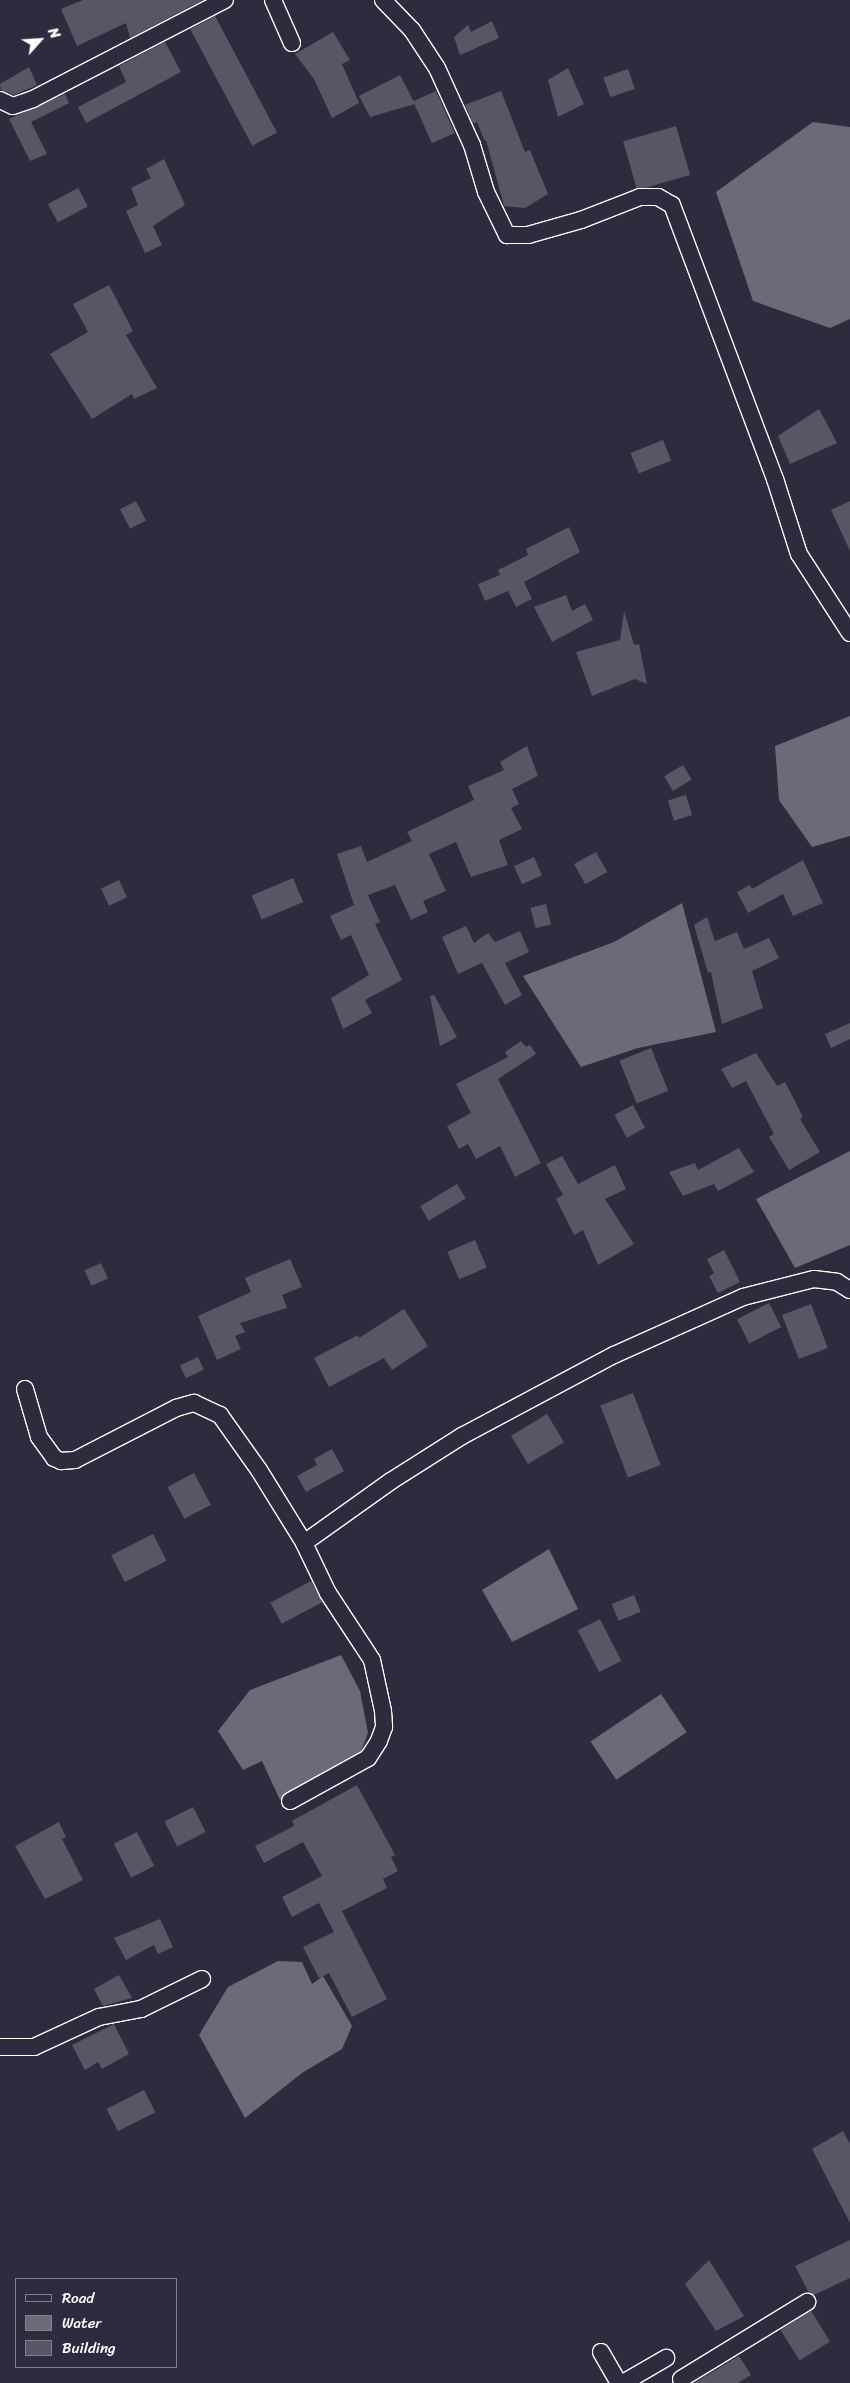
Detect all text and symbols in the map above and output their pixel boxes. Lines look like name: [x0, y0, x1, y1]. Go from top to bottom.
north arrow: [15, 15, 65, 65]
text: N: [41, 23, 67, 43]
legend: [15, 2278, 178, 2368]
text: Road: [62, 2285, 94, 2311]
text: Water: [62, 2310, 102, 2336]
text: Building: [62, 2335, 116, 2361]

